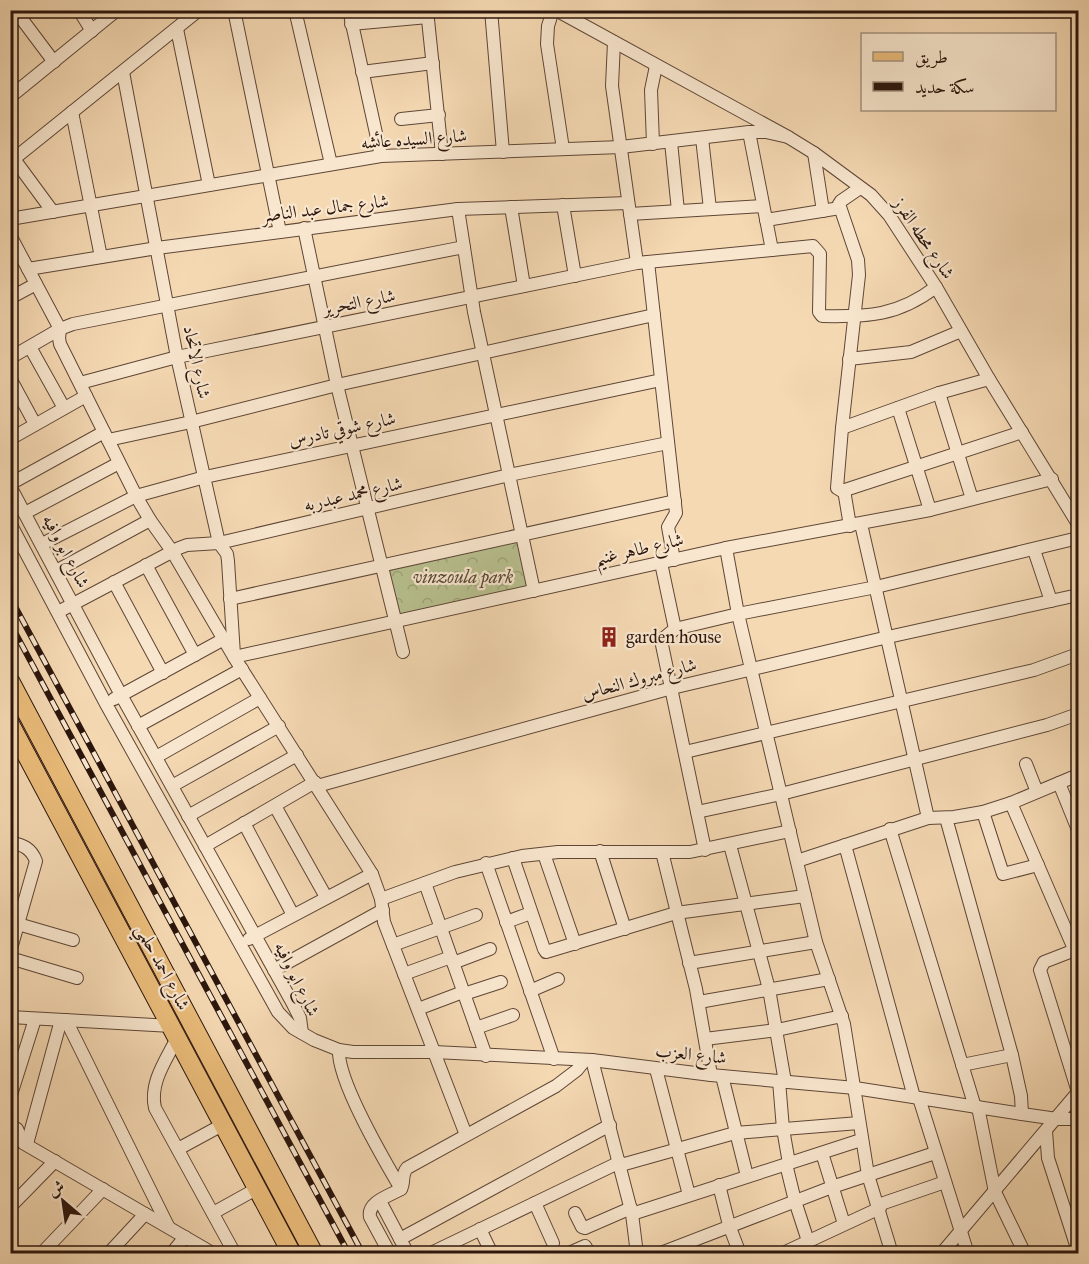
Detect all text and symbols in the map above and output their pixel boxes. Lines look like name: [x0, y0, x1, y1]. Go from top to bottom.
legend: [861, 33, 1056, 111]
text: طريق: [915, 46, 948, 69]
text: سكة حديد: [915, 76, 975, 98]
street label: شارع السيده عائشه: [360, 124, 468, 158]
street label: شارع جمال عبد الناصر: [258, 189, 390, 231]
street label: شارع محطه الفرز: [884, 191, 959, 285]
street label: شارع التحرير: [319, 284, 398, 324]
street label: شارع الاتحاد: [175, 323, 215, 401]
street label: شارع شوقي تادرس: [286, 407, 398, 455]
street label: شارع محمد عبدربه: [301, 472, 406, 520]
street label: شارع ابو وافيه: [34, 510, 95, 593]
street label: شارع طاهر غنيم: [592, 528, 687, 577]
park label: vinzoula park: [413, 566, 513, 589]
building icon: garden house: [597, 625, 621, 649]
place label: garden house: [626, 626, 722, 649]
street label: شارع مبروك النحاس: [579, 653, 700, 709]
street label: شارع احمد حلمي: [126, 920, 195, 1017]
street label: شارع ابو وافيه: [266, 938, 324, 1022]
street label: شارع العزب: [654, 1039, 728, 1073]
north arrow: [33, 1171, 93, 1231]
text: ش: [44, 1176, 68, 1200]

